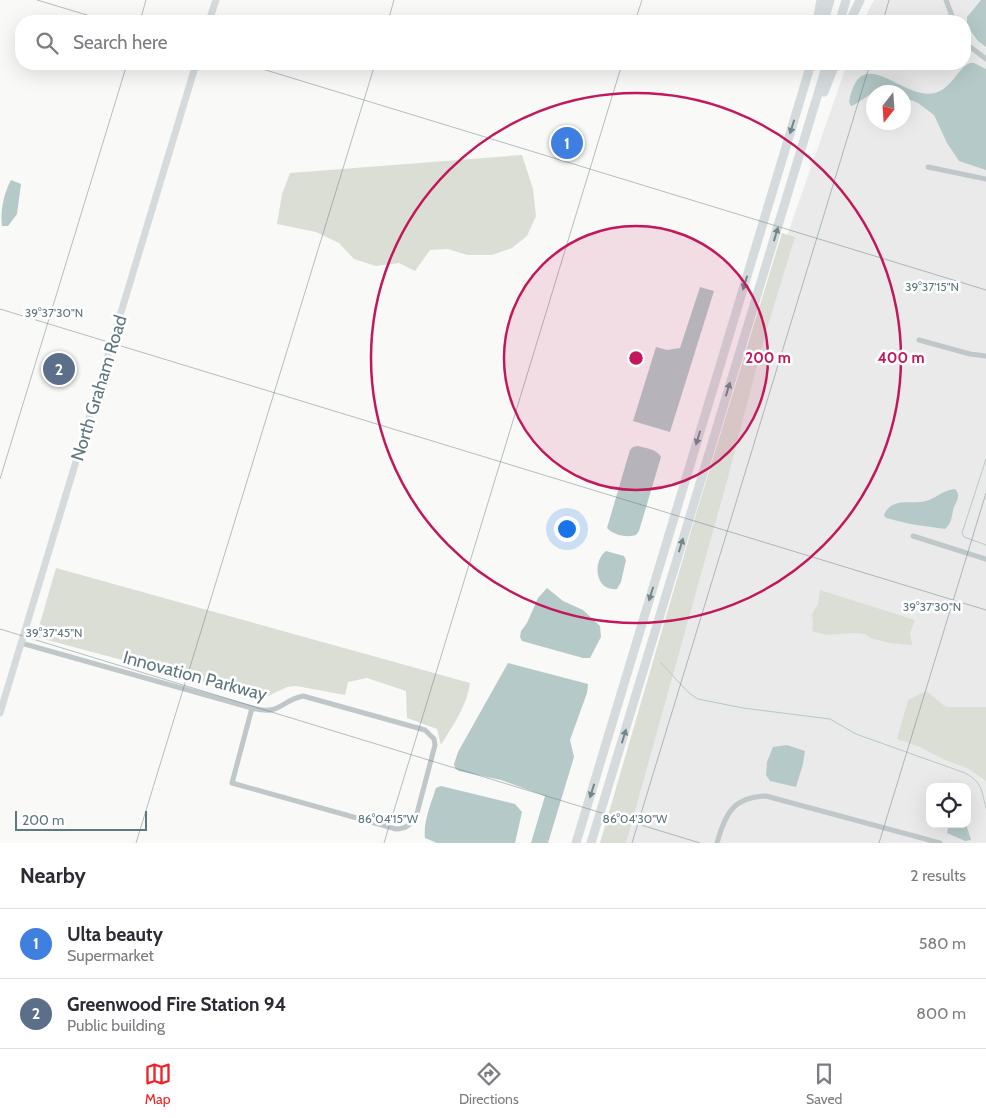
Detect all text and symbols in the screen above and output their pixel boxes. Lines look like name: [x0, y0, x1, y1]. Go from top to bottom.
search box: [15, 15, 971, 70]
icon: search: [33, 29, 61, 57]
text: Search here: [73, 31, 167, 54]
north arrow: [866, 85, 911, 130]
one-way arrow: [788, 120, 796, 135]
pin: 1: [551, 124, 583, 162]
one-way arrow: [772, 226, 780, 241]
one-way arrow: [741, 275, 749, 290]
text: 39°37'15"N: [905, 279, 959, 294]
text: 39°37'30"N: [25, 305, 83, 320]
street label: North Graham Road: [66, 312, 132, 464]
centre of rings: [627, 349, 645, 367]
text: 200 m: [745, 349, 791, 367]
text: 400 m: [878, 349, 924, 367]
pin: 2: [43, 350, 75, 388]
one-way arrow: [725, 382, 733, 397]
one-way arrow: [693, 431, 701, 446]
your location: [554, 516, 580, 542]
one-way arrow: [678, 537, 686, 552]
one-way arrow: [647, 586, 654, 601]
text: 39°37'30"N: [903, 599, 961, 614]
text: 39°37'45"N: [26, 625, 82, 640]
street label: Innovation Parkway: [121, 646, 269, 706]
one-way arrow: [620, 728, 628, 743]
one-way arrow: [587, 783, 595, 798]
map controls: [926, 783, 971, 828]
button: locate: [926, 783, 971, 828]
scale bar: [15, 808, 148, 831]
text: 200 m: [22, 811, 64, 829]
text: 86°04'15"W: [358, 811, 419, 826]
text: 86°04'30"W: [603, 811, 668, 826]
text: Nearby: [20, 863, 86, 888]
text: 2 results: [910, 866, 966, 885]
text: Ulta beauty: [67, 923, 163, 946]
text: 1: [33, 934, 39, 953]
text: 580 m: [919, 934, 966, 953]
text: Supermarket: [67, 946, 154, 965]
text: Greenwood Fire Station 94: [67, 993, 286, 1016]
text: 2: [32, 1004, 40, 1023]
text: 800 m: [916, 1004, 966, 1023]
text: Public building: [67, 1016, 165, 1035]
tab: Map: [144, 1060, 172, 1108]
tab: Directions: [459, 1060, 519, 1108]
tab: Saved: [806, 1060, 842, 1108]

